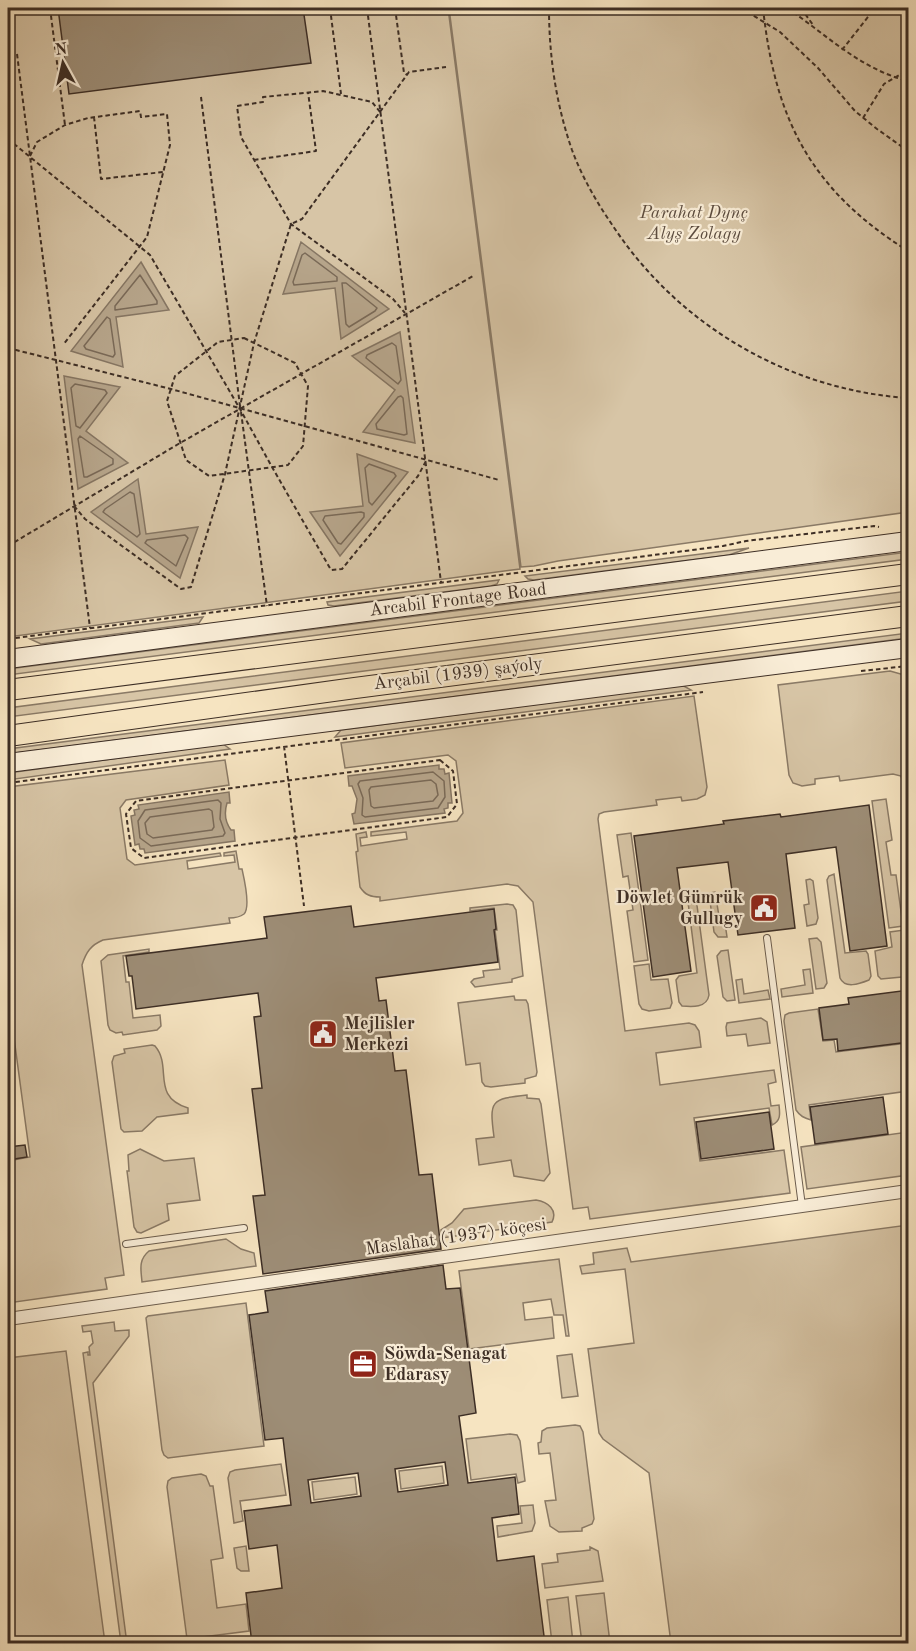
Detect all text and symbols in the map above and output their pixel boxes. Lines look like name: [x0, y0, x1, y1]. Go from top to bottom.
north arrow: [33, 33, 93, 93]
text: N: [54, 41, 69, 59]
park label: Parahat Dynç Alyş Zolagy: [639, 204, 748, 243]
street label: Arcabil Frontage Road: [368, 580, 548, 620]
street label: Arçabil (1939) şaýoly: [372, 654, 544, 693]
place label: Döwlet Gümrük Gullugy: [615, 889, 743, 928]
public building icon: Döwlet Gümrük Gullugy: [748, 892, 780, 924]
place label: Mejlisler Merkezi: [344, 1015, 415, 1054]
public building icon: Mejlisler Merkezi: [307, 1018, 339, 1050]
street label: Maslahat (1937) köçesi: [364, 1214, 548, 1259]
place label: Söwda-Senagat Edarasy: [384, 1345, 507, 1384]
office icon: Söwda-Senagat Edarasy: [347, 1348, 379, 1380]

